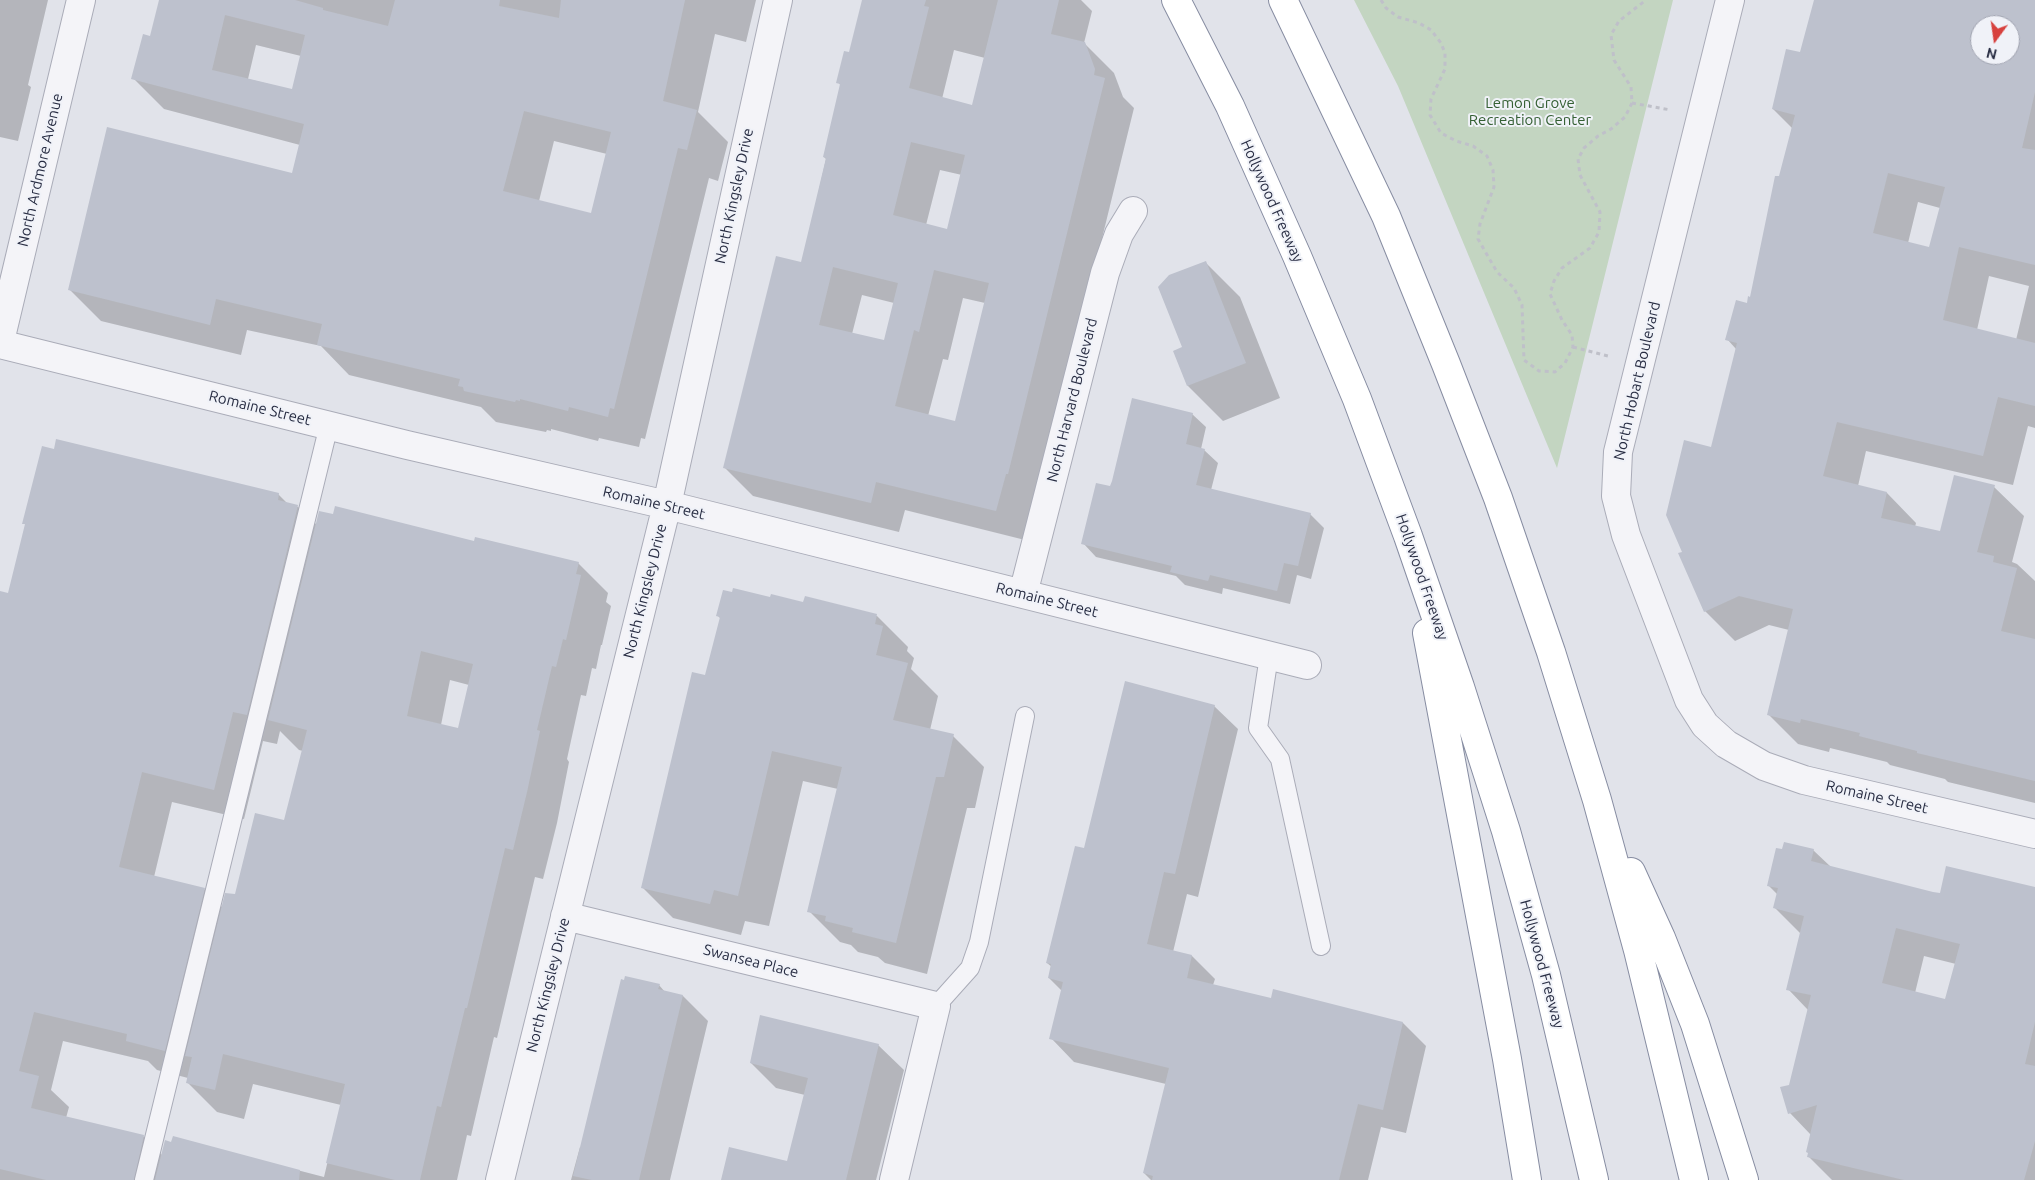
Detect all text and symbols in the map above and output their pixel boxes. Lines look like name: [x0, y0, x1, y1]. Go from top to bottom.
north arrow: [1970, 15, 2020, 65]
text: N: [1985, 45, 1999, 63]
street label: North Ardmore Avenue: [14, 92, 66, 248]
park label: Lemon Grove Recreation Center: [1469, 94, 1591, 129]
street label: North Kingsley Drive: [711, 127, 757, 265]
street label: Hollywood Freeway: [1237, 137, 1307, 265]
street label: North Hobart Boulevard: [1610, 300, 1664, 462]
street label: North Harvard Boulevard: [1043, 316, 1101, 484]
street label: Romaine Street: [207, 387, 313, 429]
street label: Romaine Street: [601, 482, 707, 524]
street label: Hollywood Freeway: [1392, 512, 1452, 642]
street label: North Kingsley Drive: [620, 522, 670, 660]
street label: Romaine Street: [994, 579, 1100, 621]
street label: Romaine Street: [1824, 776, 1930, 818]
street label: Hollywood Freeway: [1516, 898, 1568, 1030]
street label: North Kingsley Drive: [523, 916, 573, 1054]
street label: Swansea Place: [702, 940, 800, 982]

